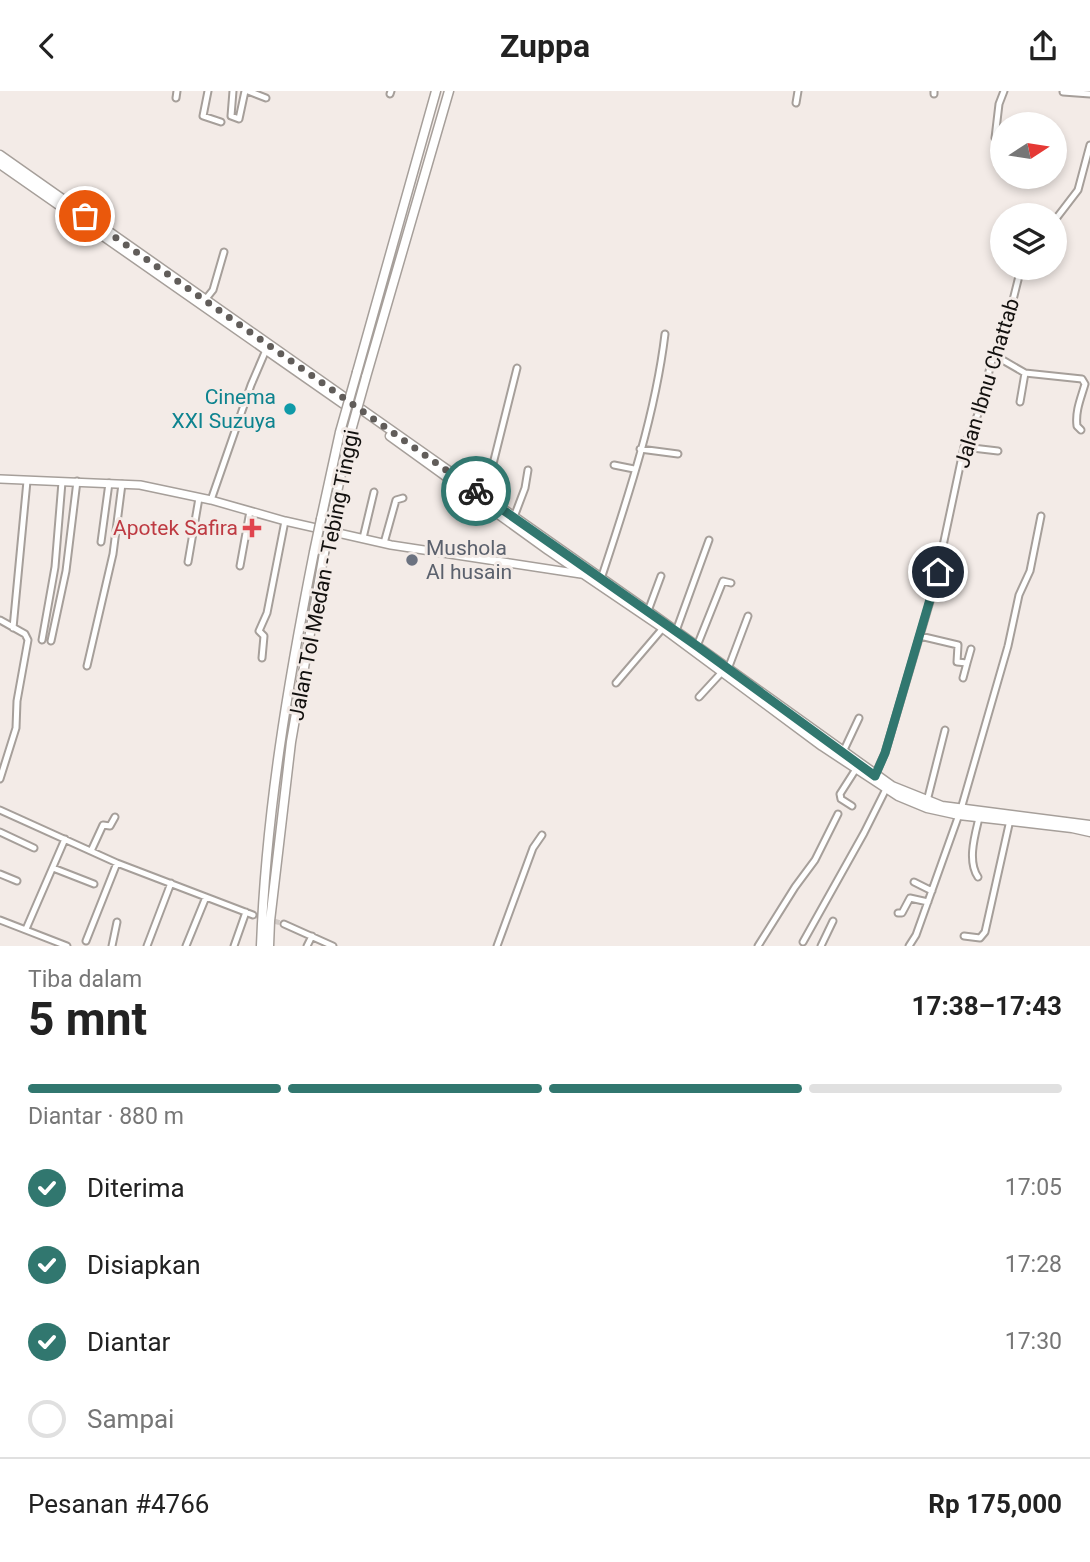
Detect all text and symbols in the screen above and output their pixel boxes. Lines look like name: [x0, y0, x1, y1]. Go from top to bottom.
icon: back: [28, 27, 66, 65]
text: Zuppa: [500, 27, 590, 65]
icon: share: [1024, 27, 1062, 65]
north arrow: [990, 112, 1068, 189]
map controls: [990, 112, 1067, 280]
pin: [55, 186, 115, 246]
icon: bag: [66, 197, 104, 235]
button: layers: [990, 203, 1067, 280]
street label: Jalan Ibnu Chattab: [950, 295, 1024, 471]
place label: Cinema XXI Suzuya: [172, 385, 276, 433]
marker: Cinema XXI Suzuya: [282, 401, 298, 417]
street label: Jalan Tol Medan - Tebing Tinggi: [284, 428, 364, 722]
courier: [441, 456, 511, 526]
icon: bike: [457, 472, 495, 510]
place label: Apotek Safira: [113, 516, 238, 540]
marker: Apotek Safira: [244, 520, 260, 536]
place label: Mushola Al husain: [426, 536, 512, 584]
pin: [908, 542, 968, 602]
marker: Mushola Al husain: [404, 552, 420, 568]
icon: home: [919, 553, 957, 591]
text: Tiba dalam: [28, 966, 142, 993]
text: 17:38–17:43: [912, 991, 1062, 1021]
text: 5 mnt: [28, 992, 147, 1046]
text: Diantar · 880 m: [28, 1103, 184, 1130]
icon: check: [28, 1169, 66, 1207]
text: Diterima: [87, 1173, 185, 1203]
text: 17:05: [1005, 1174, 1062, 1201]
icon: check: [28, 1246, 66, 1284]
text: Disiapkan: [87, 1250, 201, 1280]
text: 17:28: [1005, 1251, 1062, 1278]
icon: check: [28, 1323, 66, 1361]
text: Diantar: [87, 1327, 170, 1357]
text: 17:30: [1005, 1328, 1062, 1355]
text: Sampai: [87, 1404, 174, 1434]
text: Pesanan #4766: [28, 1489, 209, 1519]
text: Rp 175,000: [928, 1489, 1062, 1519]

